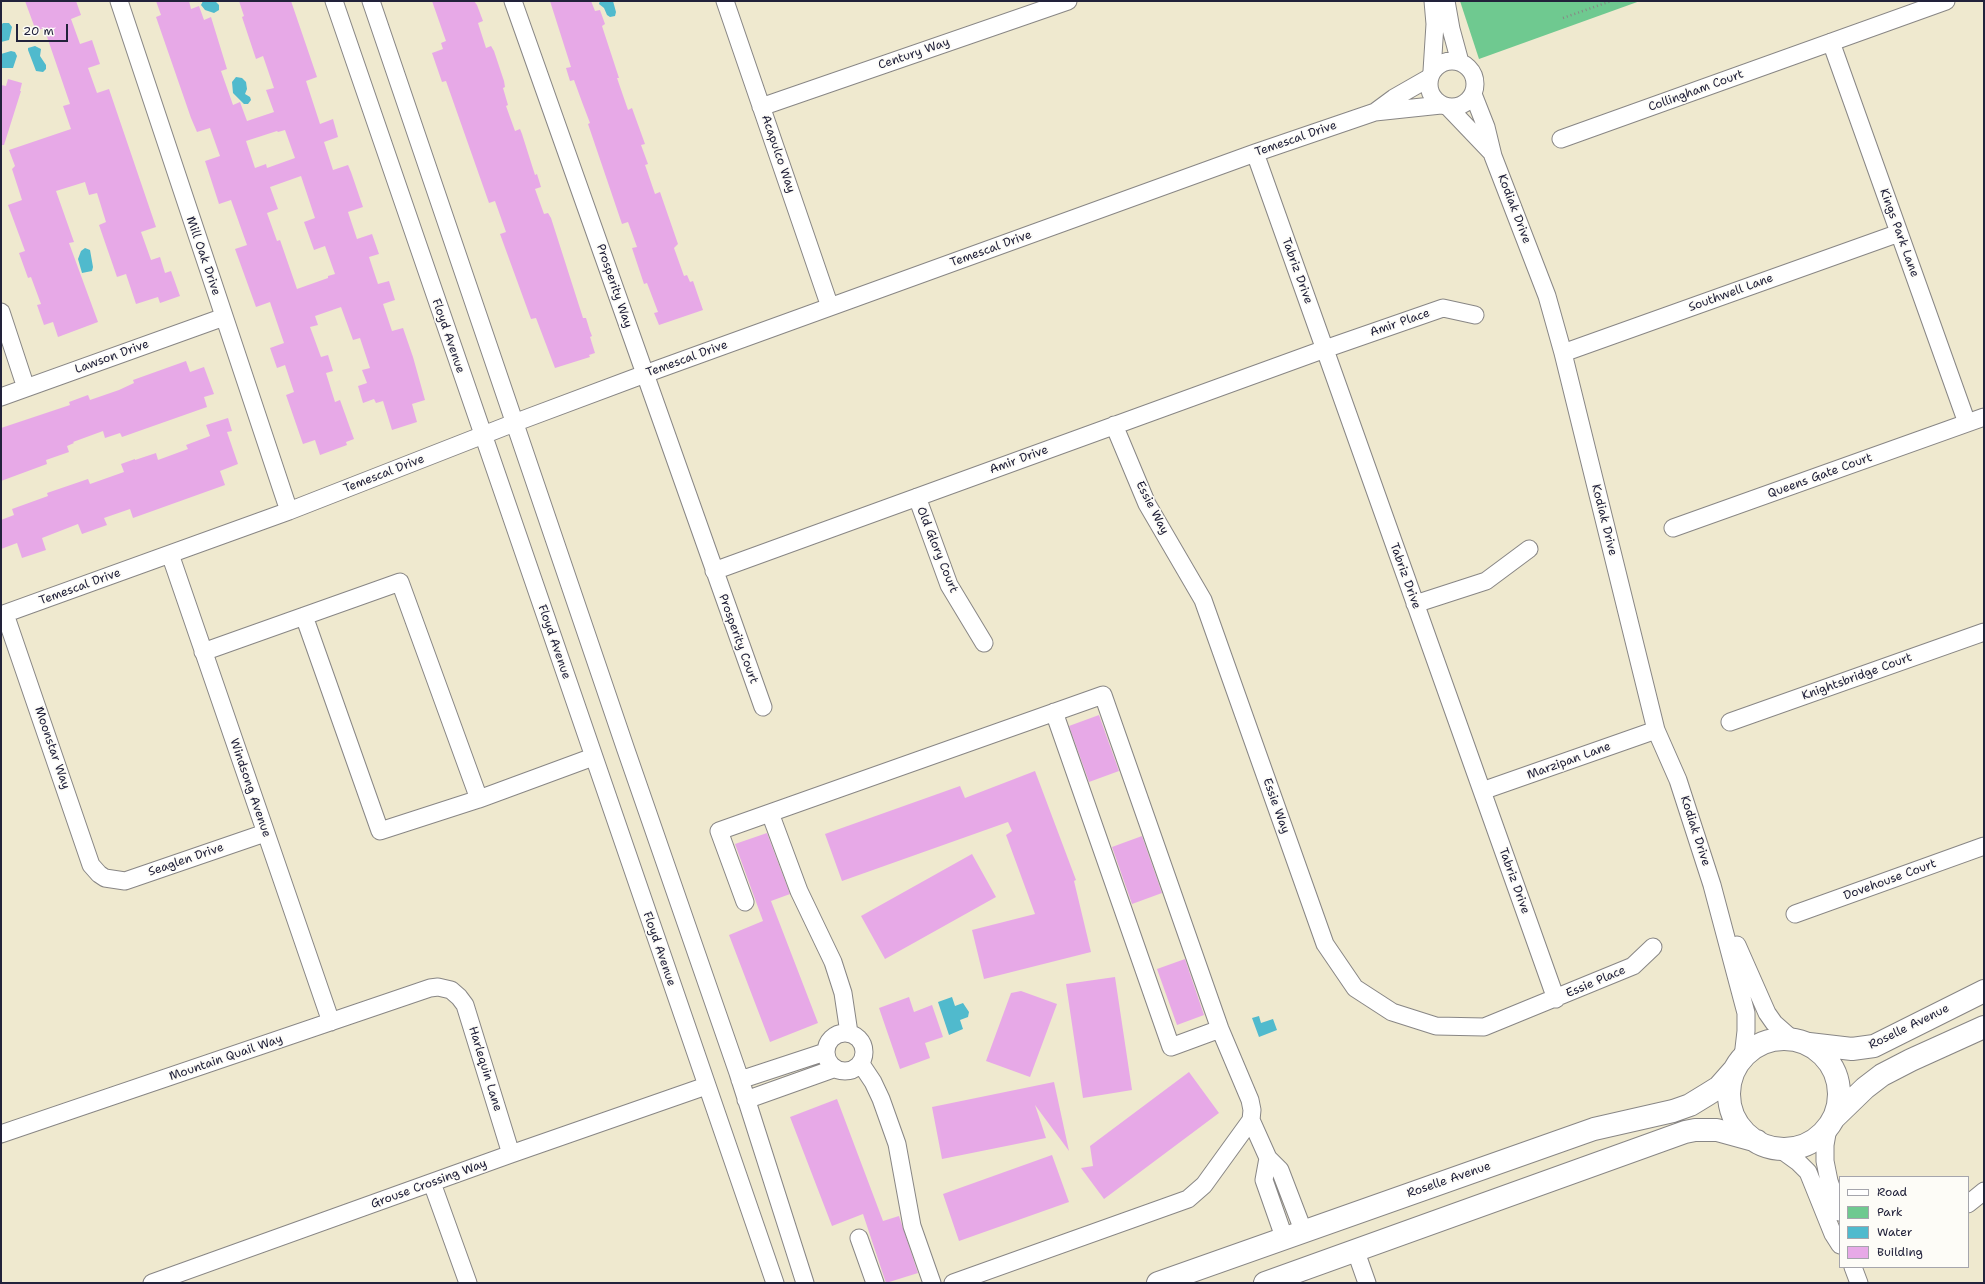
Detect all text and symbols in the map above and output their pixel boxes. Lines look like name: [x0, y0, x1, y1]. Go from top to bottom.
scale bar: [18, 16, 70, 42]
text: 20 m: [23, 23, 54, 39]
street label: Century Way: [876, 35, 952, 73]
street label: Collingham Court: [1646, 67, 1746, 115]
street label: Acapulco Way: [758, 113, 798, 195]
street label: Temescal Drive: [1253, 118, 1339, 160]
street label: Kodiak Drive: [1494, 172, 1534, 246]
street label: Kings Park Lane: [1876, 187, 1922, 279]
street label: Mill Oak Drive: [183, 215, 223, 297]
street label: Temescal Drive: [948, 228, 1034, 270]
street label: Tabriz Drive: [1278, 236, 1316, 306]
street label: Prosperity Way: [593, 242, 635, 330]
street label: Southwell Lane: [1687, 271, 1775, 315]
street label: Floyd Avenue: [428, 297, 468, 375]
street label: Amir Place: [1368, 306, 1432, 340]
street label: Lawson Drive: [73, 337, 151, 377]
street label: Temescal Drive: [644, 338, 730, 380]
street label: Amir Drive: [988, 443, 1050, 477]
street label: Queens Gate Court: [1766, 450, 1874, 502]
street label: Temescal Drive: [341, 452, 427, 496]
street label: Essie Way: [1132, 479, 1172, 537]
street label: Kodiak Drive: [1588, 483, 1620, 557]
street label: Old Glory Court: [913, 505, 961, 595]
street label: Tabriz Drive: [1386, 541, 1424, 611]
street label: Temescal Drive: [37, 566, 123, 608]
street label: Prosperity Court: [715, 592, 761, 686]
street label: Floyd Avenue: [534, 603, 574, 681]
street label: Knightsbridge Court: [1800, 650, 1914, 704]
street label: Moonstar Way: [31, 705, 73, 791]
street label: Windsong Avenue: [226, 737, 274, 839]
street label: Marzipan Lane: [1525, 739, 1613, 783]
street label: Essie Way: [1259, 776, 1293, 836]
street label: Kodiak Drive: [1677, 794, 1713, 868]
street label: Seaglen Drive: [146, 840, 226, 880]
street label: Tabriz Drive: [1495, 846, 1533, 916]
street label: Dovehouse Court: [1842, 857, 1938, 903]
street label: Floyd Avenue: [639, 910, 679, 988]
street label: Essie Place: [1564, 963, 1628, 1001]
street label: Roselle Avenue: [1866, 1001, 1952, 1053]
street label: Harlequin Lane: [465, 1025, 505, 1113]
street label: Mountain Quail Way: [167, 1032, 285, 1084]
street label: Grouse Crossing Way: [369, 1156, 489, 1212]
street label: Roselle Avenue: [1405, 1159, 1493, 1201]
legend: [1839, 1176, 1969, 1268]
text: Road: [1877, 1184, 1907, 1200]
text: Park: [1877, 1204, 1903, 1220]
text: Water: [1877, 1224, 1912, 1240]
text: Building: [1877, 1244, 1923, 1260]

